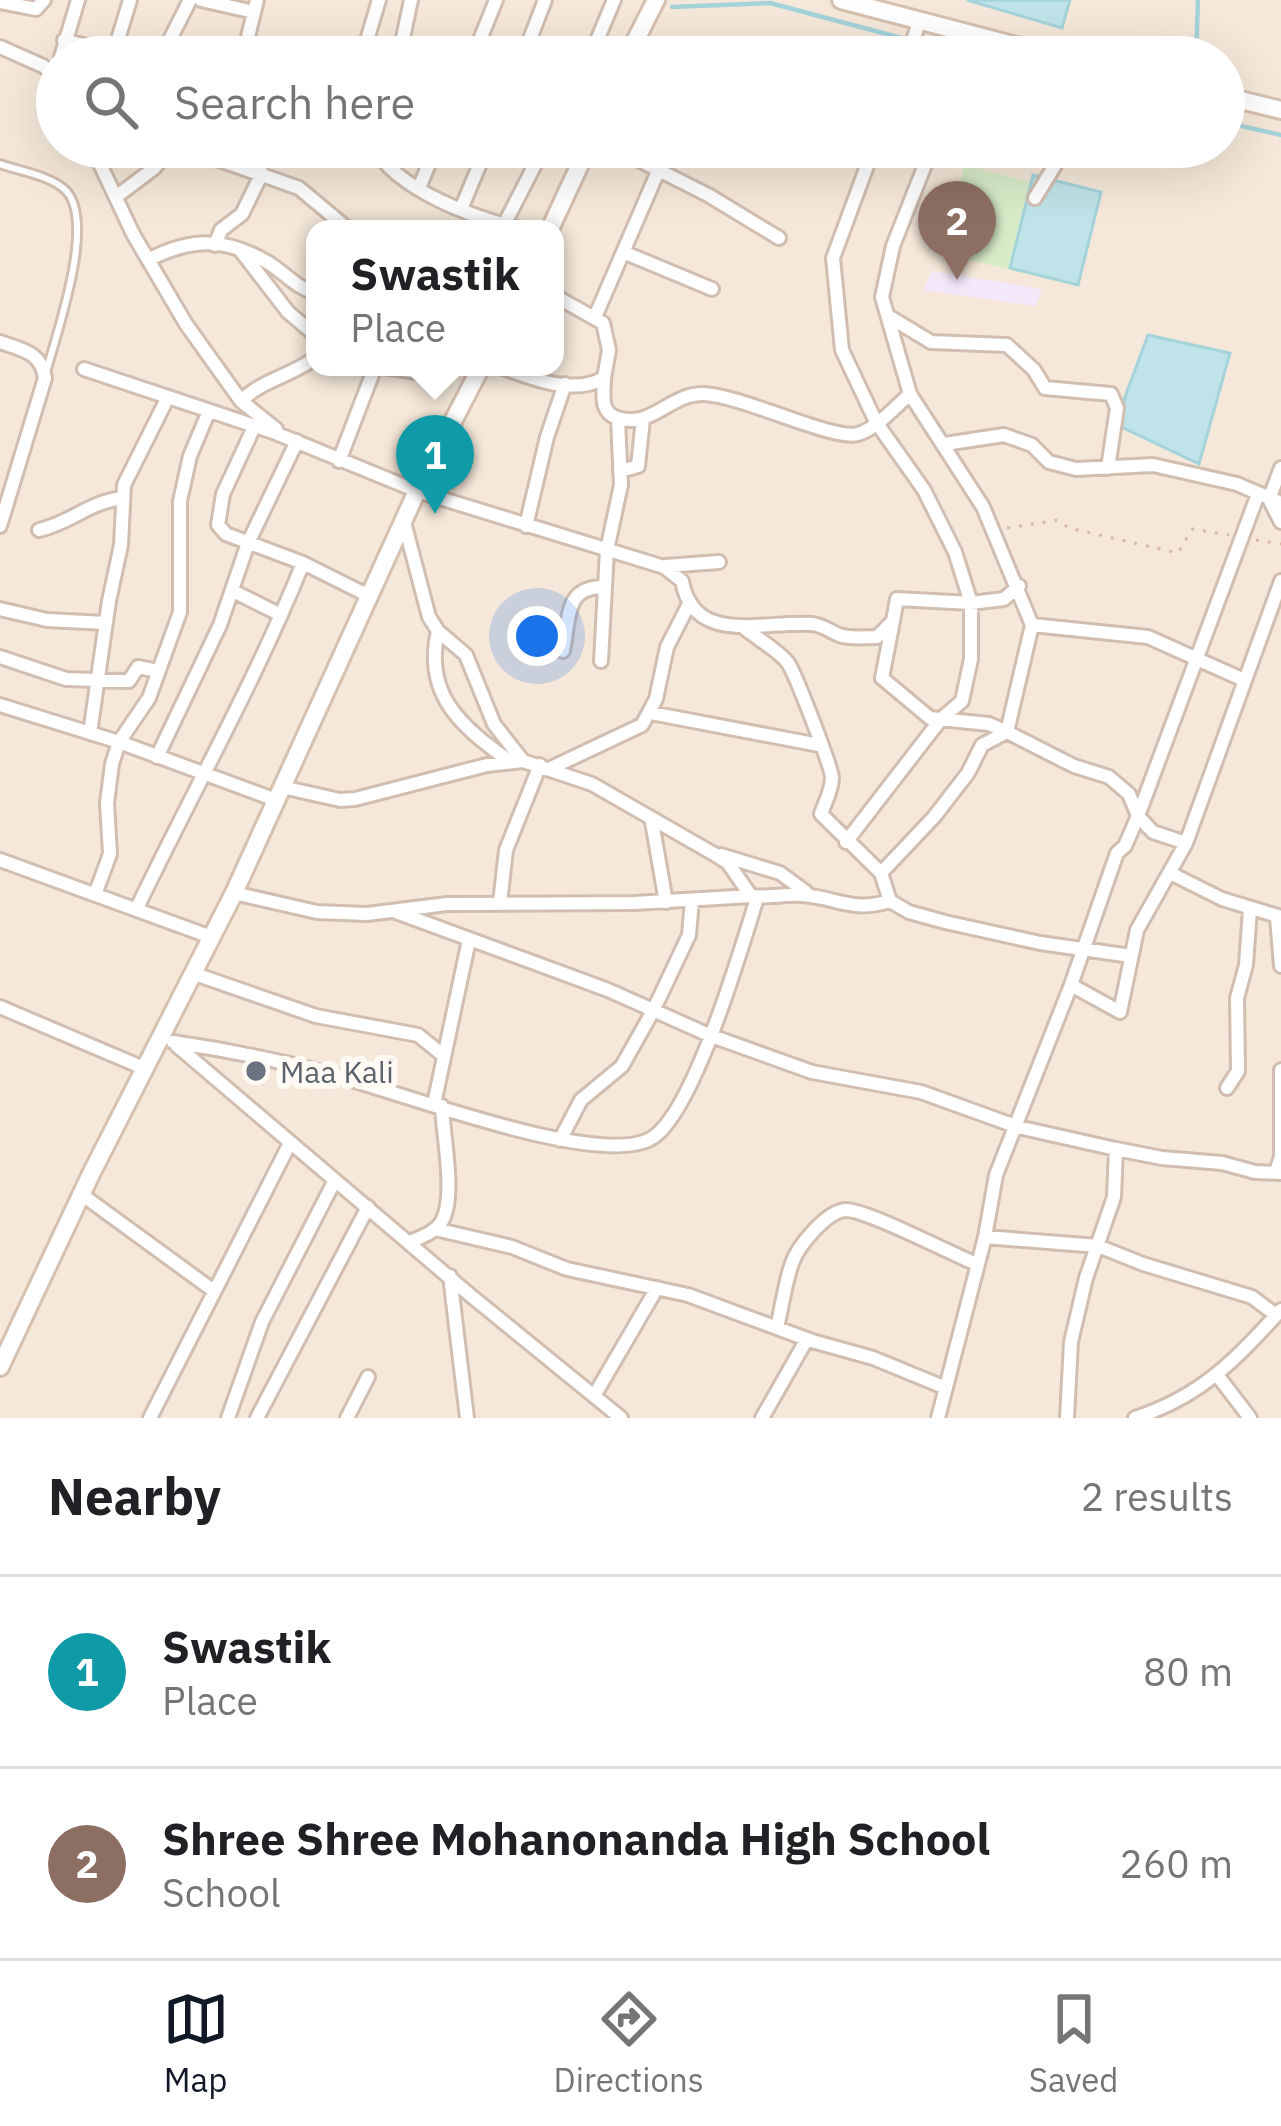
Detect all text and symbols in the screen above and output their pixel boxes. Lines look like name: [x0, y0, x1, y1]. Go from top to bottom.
search box: [36, 36, 1245, 168]
icon: search: [78, 69, 144, 135]
text: Search here: [174, 73, 415, 131]
pin: 2: [918, 181, 996, 280]
popup: [306, 220, 564, 376]
text: Swastik: [350, 244, 520, 302]
text: Place: [350, 302, 446, 353]
pin: 1: [396, 415, 474, 514]
your location: [507, 606, 567, 666]
place label: Maa Kali: [280, 1052, 394, 1091]
marker: Maa Kali: [243, 1058, 269, 1084]
text: Nearby: [48, 1463, 221, 1529]
text: 2 results: [1081, 1471, 1233, 1522]
text: Swastik: [162, 1617, 331, 1675]
text: 1: [75, 1646, 99, 1697]
text: 80 m: [1143, 1646, 1233, 1697]
text: Place: [162, 1675, 258, 1726]
text: Shree Shree Mohanonanda High School: [162, 1809, 990, 1867]
text: 2: [75, 1838, 99, 1889]
text: 260 m: [1120, 1838, 1233, 1889]
text: School: [162, 1867, 281, 1918]
tab: Map: [163, 1986, 229, 2101]
tab: Directions: [554, 1986, 704, 2101]
tab: Saved: [1029, 1986, 1118, 2101]

